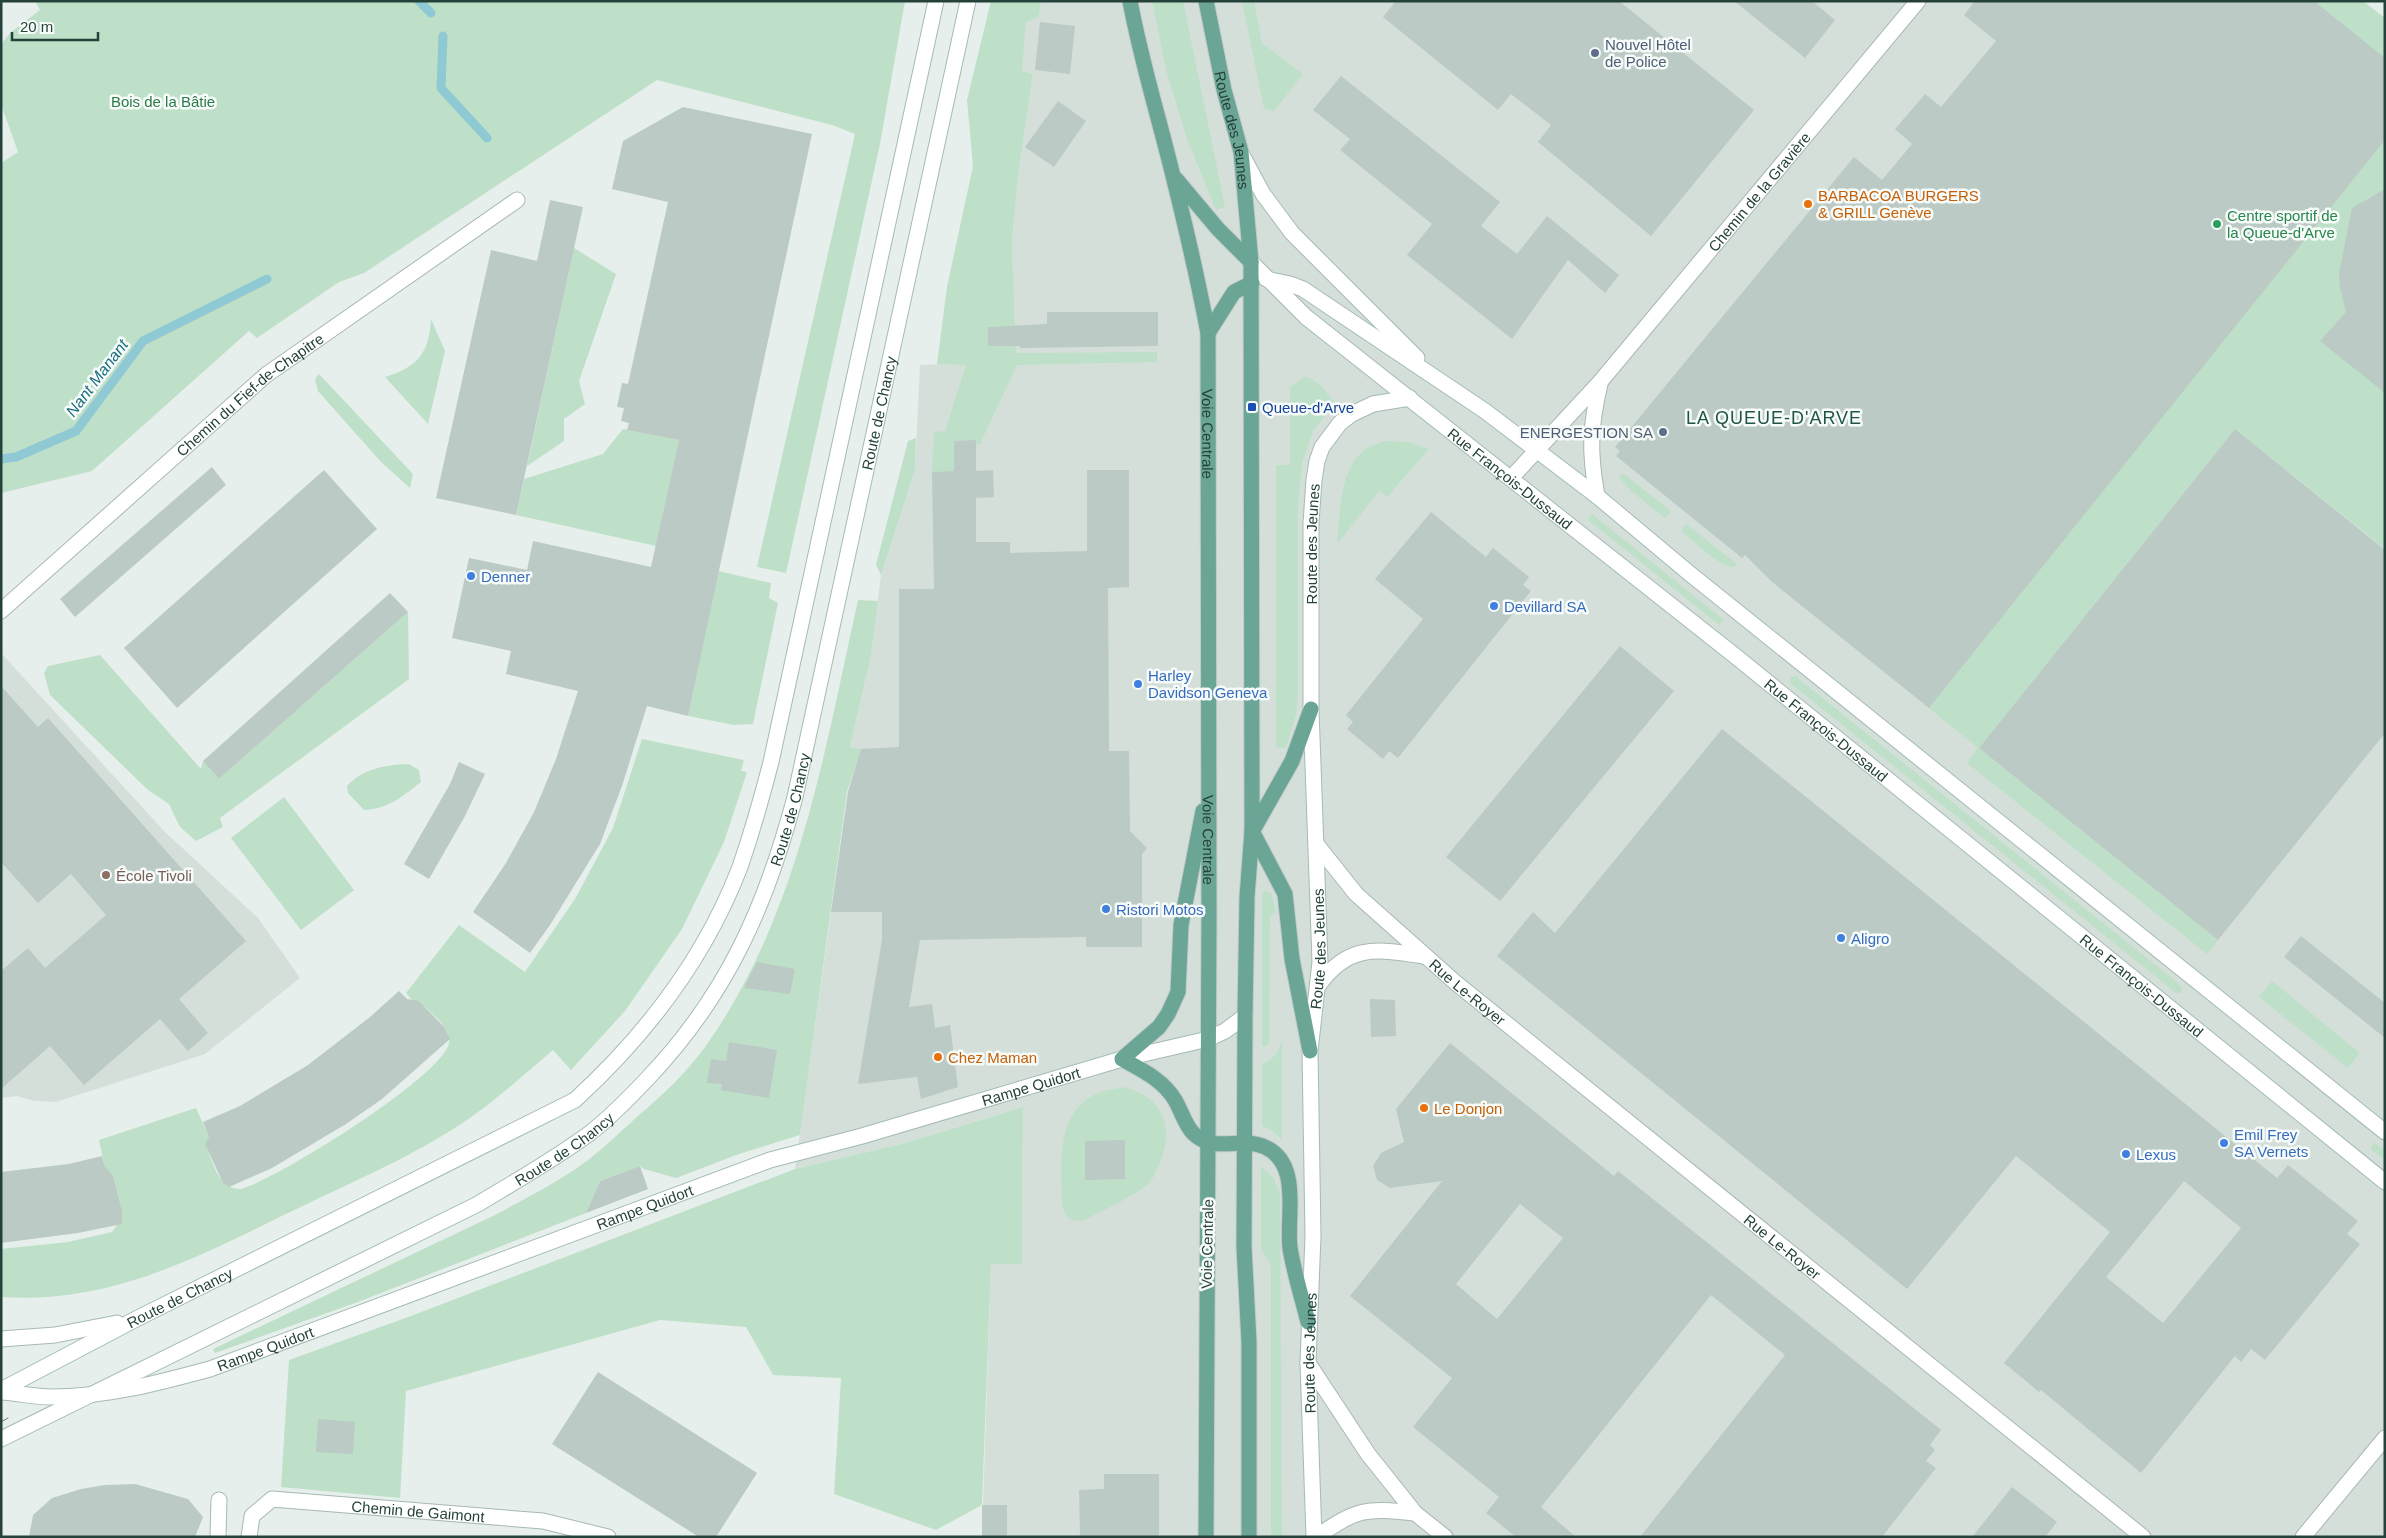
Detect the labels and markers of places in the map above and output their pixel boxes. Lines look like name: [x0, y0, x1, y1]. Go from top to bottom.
place label: Nouvel Hôtel de Police: [1605, 36, 1691, 70]
marker: Nouvel Hôtel de Police: [1589, 47, 1601, 59]
place label: BARBACOA BURGERS & GRILL Genève: [1818, 187, 1979, 221]
marker: BARBACOA BURGERS & GRILL Genève: [1802, 198, 1814, 210]
place label: Centre sportif de la Queue-d'Arve: [2227, 207, 2338, 241]
marker: Centre sportif de la Queue-d'Arve: [2211, 218, 2223, 230]
place label: Queue-d'Arve: [1262, 399, 1354, 416]
marker: Queue-d'Arve: [1246, 401, 1258, 413]
place label: ENERGESTION SA: [1520, 424, 1653, 441]
marker: ENERGESTION SA: [1657, 426, 1669, 438]
place label: Denner: [481, 568, 530, 585]
marker: Denner: [465, 570, 477, 582]
place label: Devillard SA: [1504, 598, 1587, 615]
marker: Devillard SA: [1488, 600, 1500, 612]
place label: Harley Davidson Geneva: [1148, 667, 1268, 701]
marker: Harley Davidson Geneva: [1132, 678, 1144, 690]
place label: École Tivoli: [116, 867, 192, 884]
marker: École Tivoli: [100, 869, 112, 881]
place label: Ristori Motos: [1116, 901, 1204, 918]
marker: Ristori Motos: [1100, 903, 1112, 915]
place label: Aligro: [1851, 930, 1889, 947]
marker: Aligro: [1835, 932, 1847, 944]
place label: Chez Maman: [948, 1049, 1037, 1066]
marker: Chez Maman: [932, 1051, 944, 1063]
place label: Le Donjon: [1434, 1100, 1502, 1117]
marker: Le Donjon: [1418, 1102, 1430, 1114]
place label: Emil Frey SA Vernets: [2234, 1126, 2308, 1160]
marker: Emil Frey SA Vernets: [2218, 1137, 2230, 1149]
place label: Lexus: [2136, 1146, 2176, 1163]
marker: Lexus: [2120, 1148, 2132, 1160]

